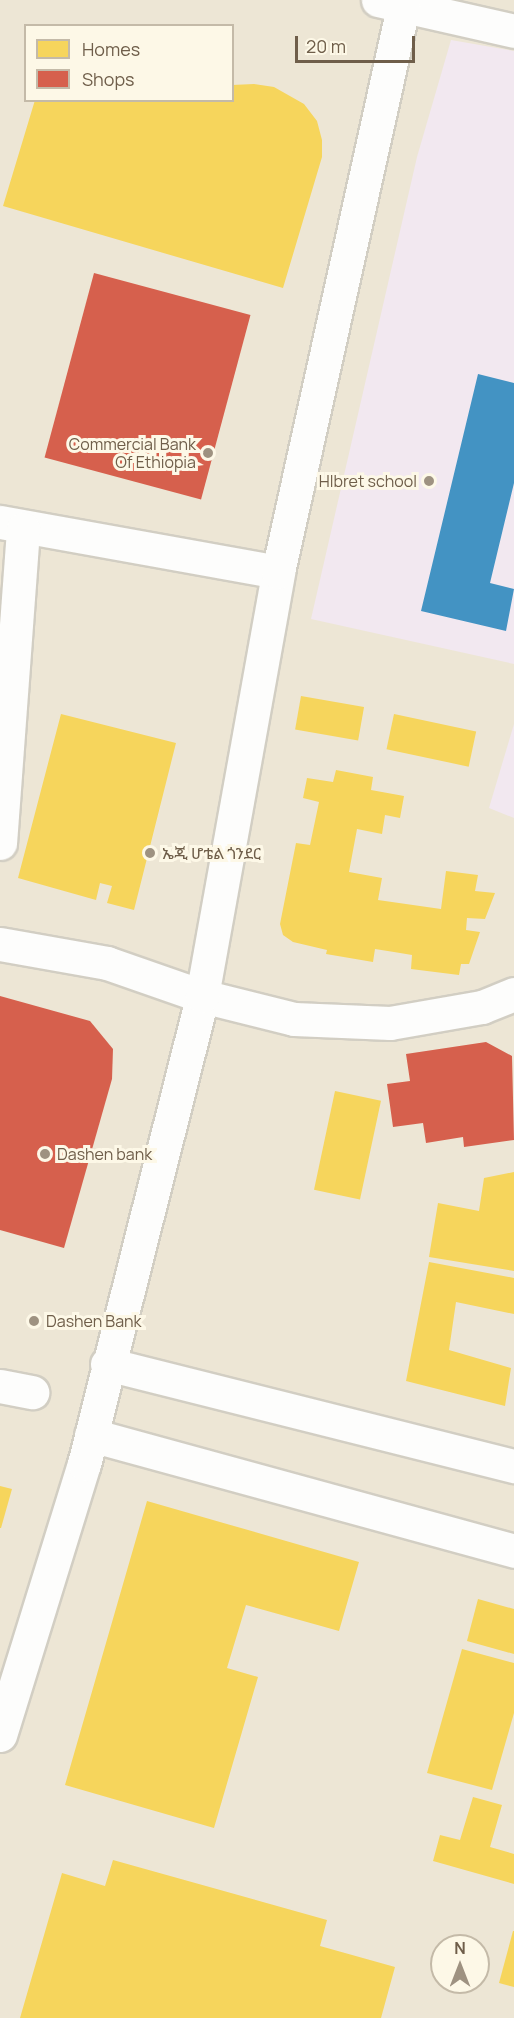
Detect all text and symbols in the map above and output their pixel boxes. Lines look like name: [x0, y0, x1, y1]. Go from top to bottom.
legend: [24, 24, 234, 102]
scale bar: [298, 24, 418, 62]
text: 20 m: [306, 34, 346, 58]
text: Homes: [82, 37, 140, 61]
text: Shops: [82, 67, 134, 91]
place label: Commercial Bank Of Ethiopia: [69, 434, 196, 472]
marker: Commercial Bank Of Ethiopia: [201, 446, 215, 460]
place label: HIbret school: [319, 471, 417, 491]
marker: HIbret school: [422, 474, 436, 488]
place label: ኤጂ ሆቴል ጎንደር: [162, 843, 261, 863]
marker: ኤጂ ሆቴል ጎንደር: [143, 846, 157, 860]
place label: Dashen bank: [57, 1144, 152, 1164]
marker: Dashen bank: [38, 1147, 52, 1161]
place label: Dashen Bank: [46, 1311, 141, 1331]
marker: Dashen Bank: [27, 1314, 41, 1328]
north arrow: [430, 1934, 490, 1994]
text: N: [454, 1937, 466, 1959]

